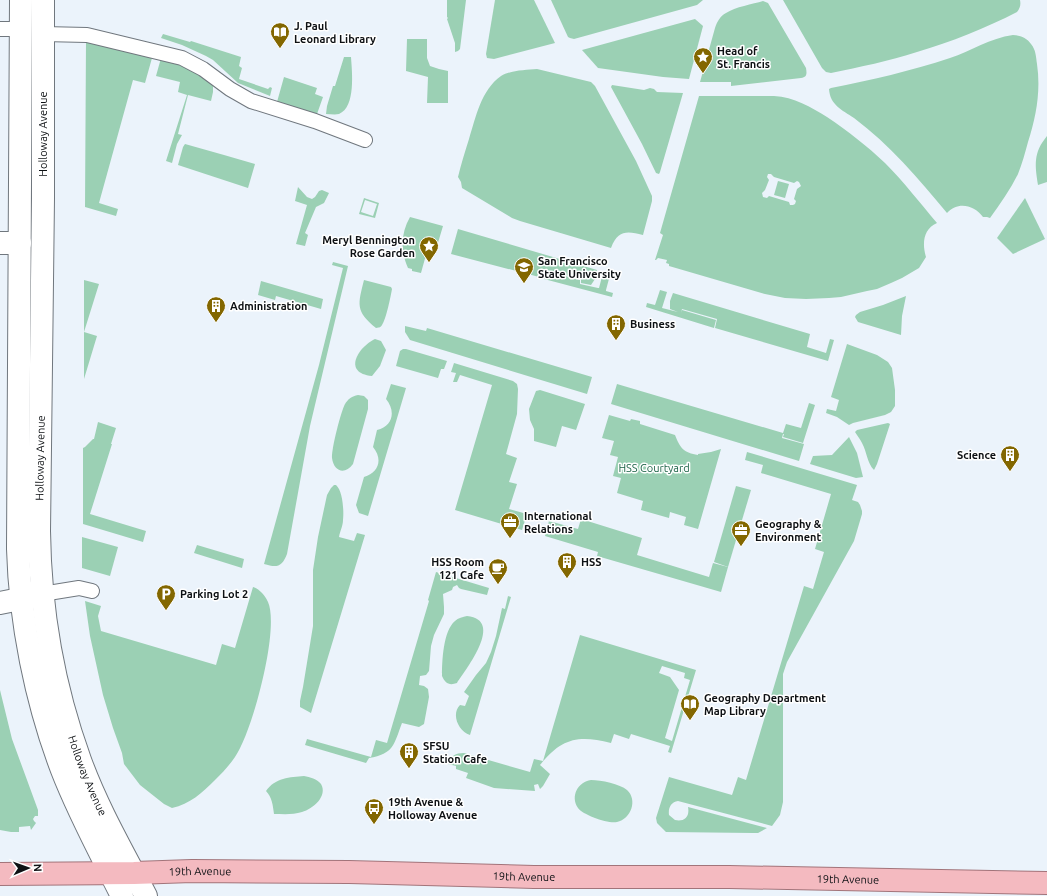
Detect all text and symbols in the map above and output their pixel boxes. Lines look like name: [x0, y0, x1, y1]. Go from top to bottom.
place label: J. Paul Leonard Library: [294, 20, 376, 45]
library icon: J. Paul Leonard Library: [269, 21, 291, 49]
place label: Head of St. Francis: [717, 45, 770, 70]
place icon: Head of St. Francis: [692, 46, 714, 74]
street label: Holloway Avenue: [37, 91, 49, 177]
place label: Meryl Bennington Rose Garden: [322, 234, 415, 259]
place icon: Meryl Bennington Rose Garden: [418, 235, 440, 263]
place label: San Francisco State University: [538, 255, 621, 280]
school or university icon: San Francisco State University: [513, 256, 535, 284]
building icon: Administration: [205, 295, 227, 323]
place label: Administration: [230, 300, 307, 312]
building icon: Business: [605, 313, 627, 341]
place label: Business: [630, 318, 675, 330]
street label: Holloway Avenue: [33, 415, 47, 501]
building icon: Science: [999, 444, 1021, 472]
place label: Science: [957, 449, 996, 461]
park label: HSS Courtyard: [618, 462, 690, 474]
place label: International Relations: [524, 510, 592, 535]
office icon: International Relations: [499, 511, 521, 539]
place label: Geography & Environment: [755, 518, 822, 543]
office icon: Geography & Environment: [730, 519, 752, 547]
building icon: HSS: [556, 551, 578, 579]
place label: HSS Room 121 Cafe: [431, 556, 484, 581]
place label: HSS: [581, 556, 601, 568]
cafe icon: HSS Room 121 Cafe: [487, 557, 509, 585]
parking icon: Parking Lot 2: [155, 583, 177, 611]
place label: Parking Lot 2: [180, 588, 248, 600]
place label: Geography Department Map Library: [704, 692, 826, 717]
library icon: Geography Department Map Library: [679, 693, 701, 721]
street label: Holloway Avenue: [66, 734, 109, 818]
place label: SFSU Station Cafe: [423, 740, 487, 765]
building icon: SFSU Station Cafe: [398, 741, 420, 769]
place label: 19th Avenue & Holloway Avenue: [388, 796, 477, 821]
bus stop icon: 19th Avenue & Holloway Avenue: [363, 797, 385, 825]
north arrow: [8, 848, 48, 888]
text: N: [32, 863, 44, 872]
street label: 19th Avenue: [168, 865, 231, 878]
street label: 19th Avenue: [492, 870, 555, 883]
street label: 19th Avenue: [816, 873, 879, 886]

